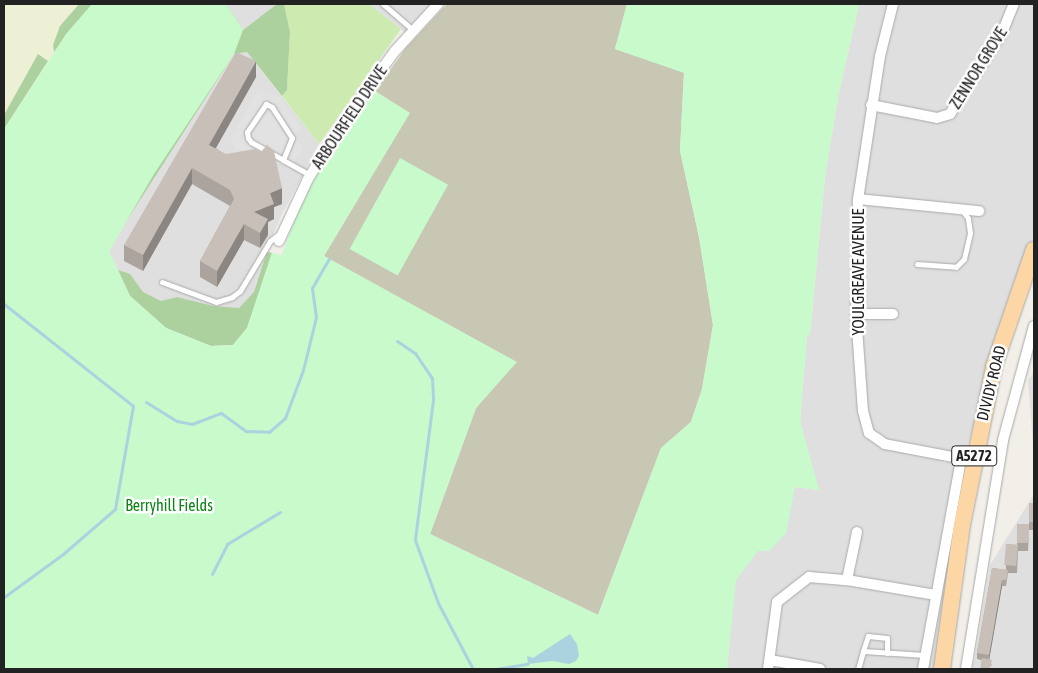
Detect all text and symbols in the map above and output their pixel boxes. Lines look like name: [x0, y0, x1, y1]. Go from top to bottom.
street label: ZENNOR GROVE: [945, 24, 1011, 112]
street label: ARBOURFIELD DRIVE: [307, 62, 391, 172]
street label: YOULGREAVE AVENUE: [848, 209, 868, 335]
street label: DIVIDY ROAD: [972, 343, 1010, 423]
road number: A5272: [950, 444, 998, 468]
park label: Berryhill Fields: [125, 495, 213, 515]

